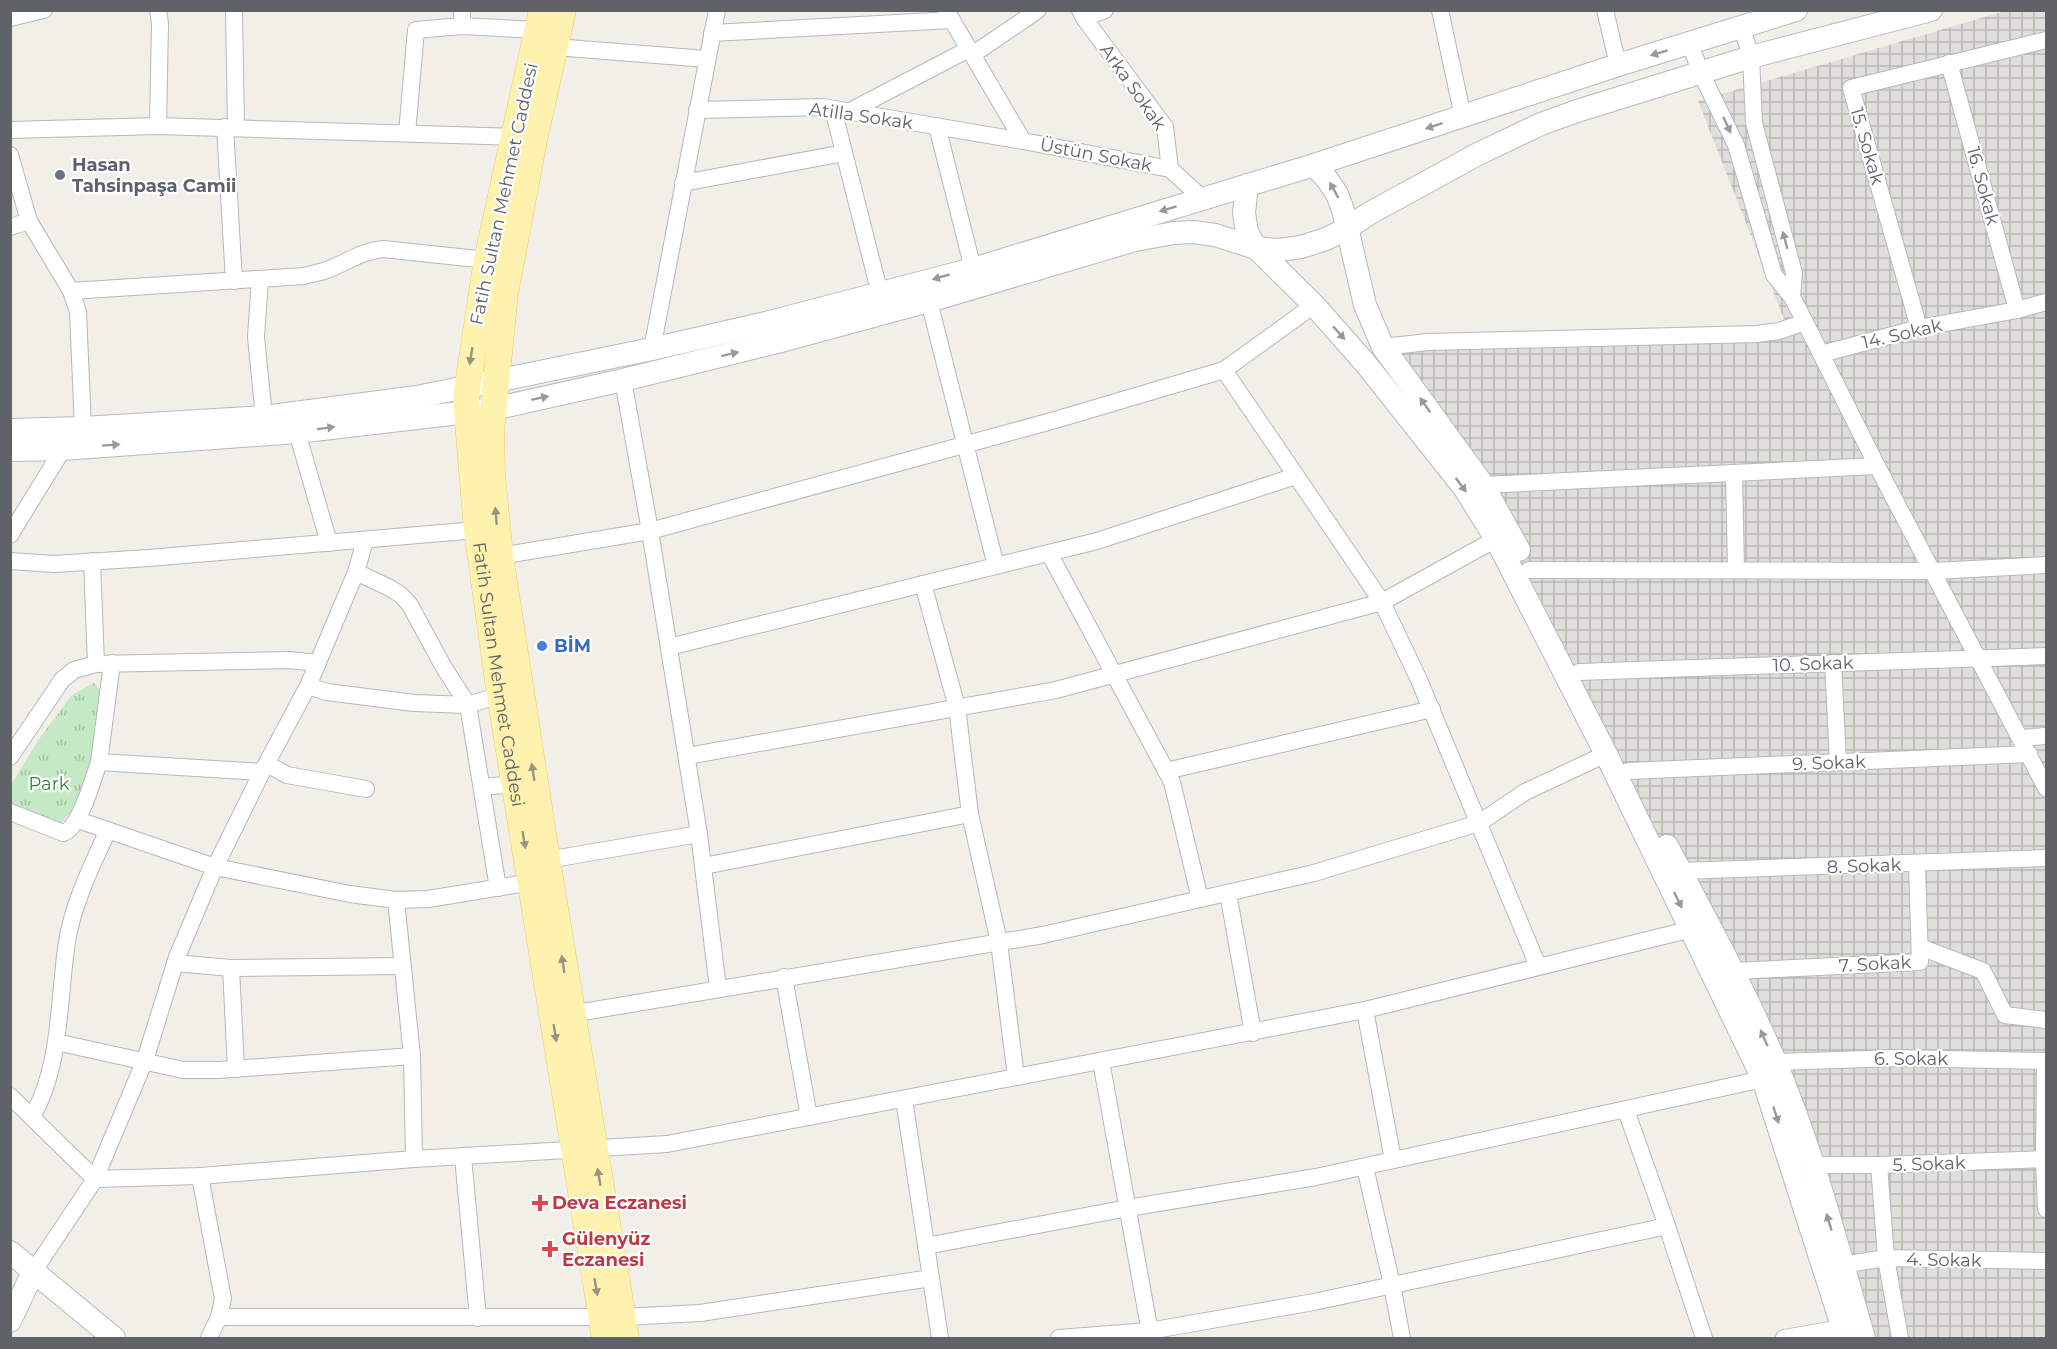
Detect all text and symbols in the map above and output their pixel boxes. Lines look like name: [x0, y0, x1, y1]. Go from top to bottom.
street label: Arka Sokak: [1095, 40, 1171, 135]
one-way arrow: [1650, 49, 1668, 58]
street label: Fatih Sultan Mehmet Caddesi: [465, 61, 543, 327]
street label: Atilla Sokak: [808, 98, 914, 134]
street label: 15. Sokak: [1845, 105, 1889, 187]
one-way arrow: [1723, 117, 1732, 134]
one-way arrow: [1425, 122, 1443, 132]
street label: Üstün Sokak: [1038, 133, 1154, 177]
street label: 16. Sokak: [1962, 144, 2004, 228]
place label: Hasan Tahsinpaşa Camii: [72, 154, 237, 197]
marker: Hasan Tahsinpaşa Camii: [53, 168, 67, 182]
one-way arrow: [1329, 181, 1339, 198]
one-way arrow: [1159, 204, 1177, 214]
one-way arrow: [1780, 231, 1790, 249]
one-way arrow: [932, 273, 950, 282]
street label: 14. Sokak: [1860, 314, 1944, 354]
one-way arrow: [1332, 326, 1346, 341]
one-way arrow: [467, 346, 476, 365]
one-way arrow: [721, 348, 739, 358]
one-way arrow: [531, 393, 549, 403]
one-way arrow: [1418, 397, 1431, 413]
one-way arrow: [317, 423, 336, 433]
one-way arrow: [101, 440, 120, 450]
one-way arrow: [1455, 478, 1467, 493]
one-way arrow: [491, 507, 501, 526]
street label: Fatih Sultan Mehmet Caddesi: [468, 541, 529, 808]
place label: BİM: [554, 635, 591, 657]
marker: BİM: [535, 639, 549, 653]
street label: 10. Sokak: [1772, 652, 1854, 676]
street label: 9. Sokak: [1792, 751, 1866, 775]
one-way arrow: [529, 762, 538, 781]
park label: Park: [28, 773, 70, 795]
one-way arrow: [520, 831, 529, 850]
street label: 8. Sokak: [1826, 854, 1902, 878]
one-way arrow: [1673, 891, 1683, 908]
street label: 7. Sokak: [1838, 951, 1912, 977]
one-way arrow: [559, 955, 568, 974]
one-way arrow: [551, 1023, 560, 1042]
one-way arrow: [1760, 1030, 1769, 1047]
street label: 6. Sokak: [1874, 1048, 1948, 1070]
one-way arrow: [1771, 1106, 1781, 1124]
street label: 5. Sokak: [1892, 1152, 1966, 1176]
one-way arrow: [594, 1168, 603, 1187]
place label: Deva Eczanesi: [552, 1192, 687, 1214]
marker: Deva Eczanesi: [533, 1196, 547, 1210]
one-way arrow: [1824, 1213, 1833, 1231]
place label: Gülenyüz Eczanesi: [562, 1228, 650, 1271]
marker: Gülenyüz Eczanesi: [543, 1242, 557, 1256]
street label: 4. Sokak: [1906, 1248, 1982, 1272]
one-way arrow: [592, 1278, 601, 1297]

